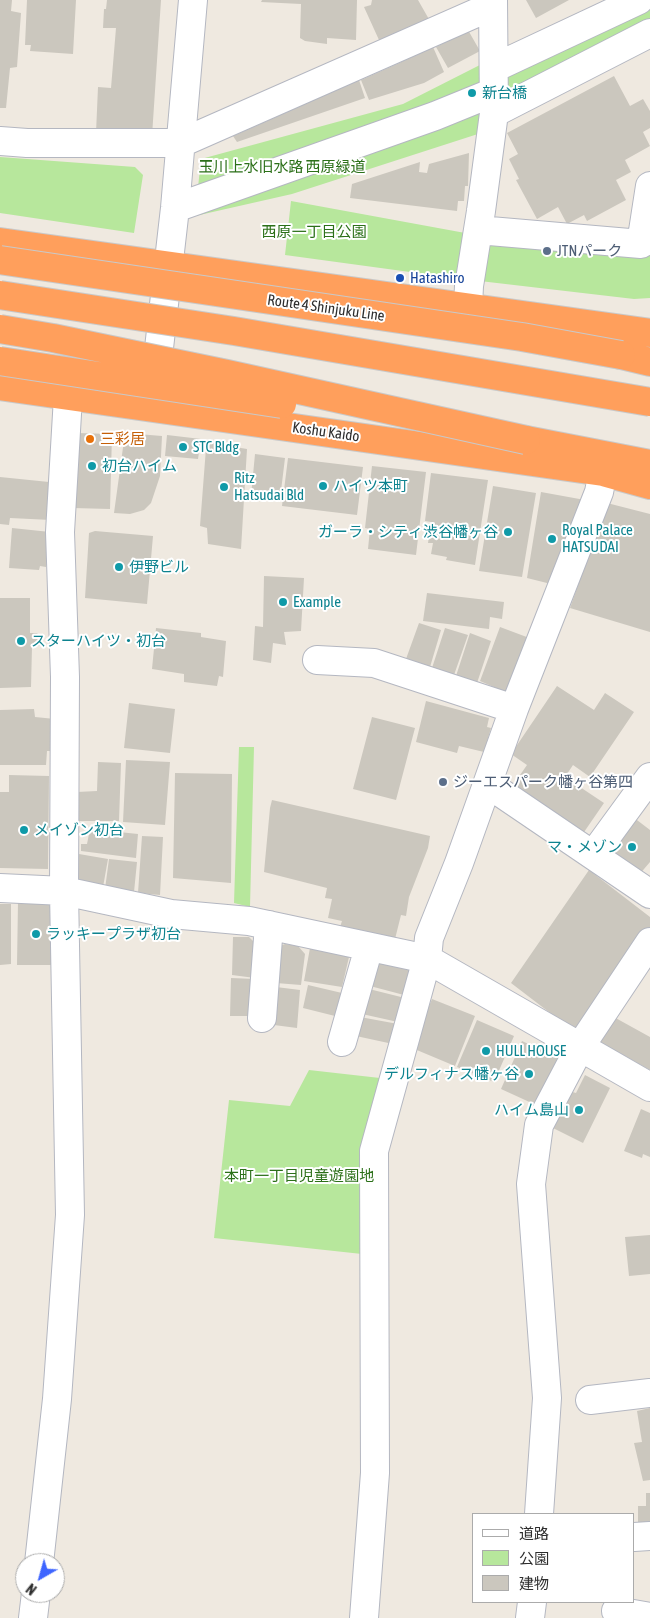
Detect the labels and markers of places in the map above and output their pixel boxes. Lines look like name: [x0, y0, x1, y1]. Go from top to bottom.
place label: 新台橋: [482, 84, 527, 102]
marker: 新台橋: [466, 87, 478, 99]
place label: JTNパーク: [557, 242, 622, 260]
marker: JTNパーク: [541, 245, 553, 257]
place label: Hatashiro: [410, 269, 464, 287]
marker: Hatashiro: [394, 272, 406, 284]
place label: 三彩居: [100, 430, 145, 448]
marker: 三彩居: [84, 433, 96, 445]
place label: STC Bldg: [193, 438, 239, 456]
marker: STC Bldg: [177, 441, 189, 453]
place label: 初台ハイム: [102, 457, 177, 475]
marker: 初台ハイム: [86, 460, 98, 472]
place label: Ritz Hatsudai Bld: [234, 469, 304, 504]
place label: ハイツ本町: [333, 477, 408, 495]
marker: ハイツ本町: [317, 480, 329, 492]
marker: Ritz Hatsudai Bld: [218, 481, 230, 493]
place label: Royal Palace HATSUDAI: [562, 521, 633, 556]
place label: ガーラ・シティ渋谷幡ヶ谷: [318, 523, 498, 541]
marker: ガーラ・シティ渋谷幡ヶ谷: [502, 526, 514, 538]
marker: Royal Palace HATSUDAI: [546, 533, 558, 545]
place label: 伊野ビル: [129, 558, 189, 576]
marker: 伊野ビル: [113, 561, 125, 573]
place label: Example: [293, 593, 341, 611]
marker: Example: [277, 596, 289, 608]
place label: スターハイツ・初台: [31, 632, 166, 650]
marker: スターハイツ・初台: [15, 635, 27, 647]
place label: ジーエスパーク幡ヶ谷第四: [453, 773, 633, 791]
marker: ジーエスパーク幡ヶ谷第四: [437, 776, 449, 788]
place label: メイゾン初台: [34, 821, 124, 839]
marker: メイゾン初台: [18, 824, 30, 836]
place label: マ・メゾン: [547, 838, 622, 856]
marker: マ・メゾン: [626, 841, 638, 853]
place label: ラッキープラザ初台: [46, 925, 181, 943]
marker: ラッキープラザ初台: [30, 928, 42, 940]
place label: HULL HOUSE: [496, 1042, 566, 1060]
marker: HULL HOUSE: [480, 1045, 492, 1057]
place label: デルフィナス幡ヶ谷: [384, 1065, 519, 1083]
marker: デルフィナス幡ヶ谷: [523, 1068, 535, 1080]
place label: ハイム島山: [494, 1101, 569, 1119]
marker: ハイム島山: [573, 1104, 585, 1116]

